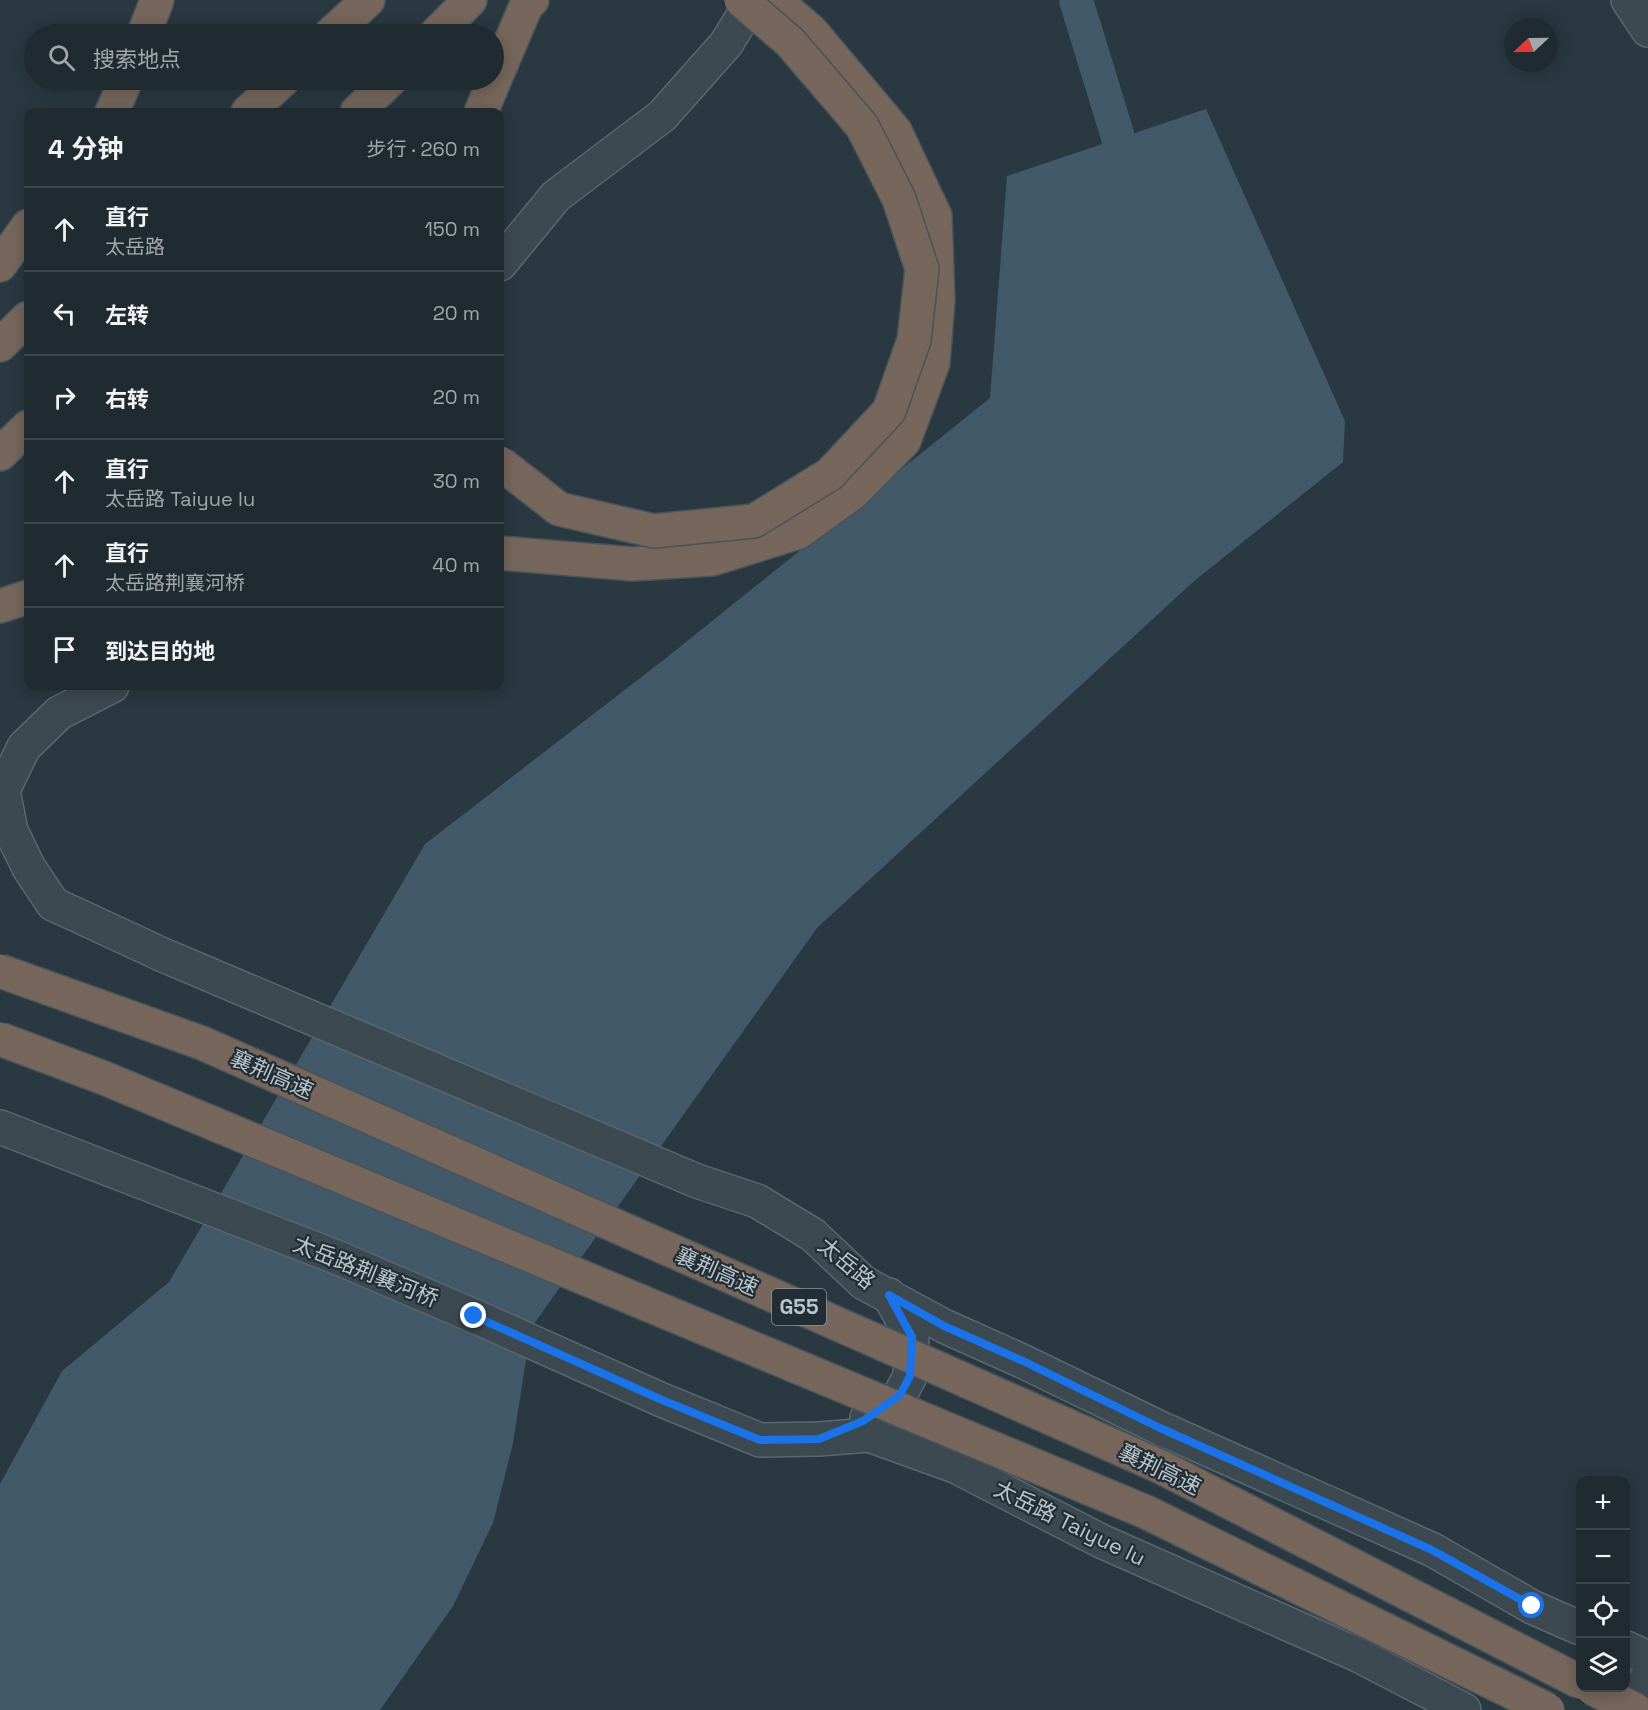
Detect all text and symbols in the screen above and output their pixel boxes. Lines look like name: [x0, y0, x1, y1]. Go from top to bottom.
north arrow: [1504, 18, 1558, 72]
search box: [24, 24, 504, 90]
icon: search: [45, 41, 78, 74]
text: 搜索地点: [93, 45, 181, 73]
text: 4 分钟: [48, 132, 123, 166]
text: 步行 · 260 m: [367, 136, 480, 162]
text: 直行: [105, 203, 149, 231]
icon: ahead: [48, 213, 81, 246]
text: 150 m: [425, 216, 480, 242]
text: 太岳路: [105, 234, 165, 260]
icon: left: [48, 297, 81, 330]
text: 20 m: [433, 300, 480, 326]
text: 左转: [105, 301, 149, 329]
icon: right: [48, 381, 81, 414]
text: 20 m: [433, 384, 480, 410]
text: 右转: [105, 385, 149, 413]
text: 直行: [105, 455, 149, 483]
icon: ahead: [48, 465, 81, 498]
text: 30 m: [433, 468, 480, 494]
text: 太岳路 Taiyue lu: [105, 486, 255, 512]
text: 直行: [105, 539, 149, 567]
icon: ahead: [48, 549, 81, 582]
text: 40 m: [432, 552, 480, 578]
text: 太岳路荆襄河桥: [105, 570, 245, 596]
icon: arrive: [48, 633, 81, 666]
text: 到达目的地: [105, 637, 215, 665]
street label: 襄荆高速: [226, 1043, 318, 1105]
street label: 太岳路荆襄河桥: [289, 1229, 443, 1313]
street label: 太岳路: [813, 1231, 881, 1295]
street label: 襄荆高速: [671, 1240, 763, 1302]
road number: G55: [772, 1289, 826, 1325]
route end: [460, 1302, 486, 1328]
street label: 襄荆高速: [1114, 1437, 1206, 1501]
street label: 太岳路 Taiyue lu: [990, 1474, 1150, 1572]
map controls: [1576, 1476, 1630, 1692]
button: +: [1576, 1476, 1630, 1530]
button: −: [1576, 1530, 1630, 1584]
button: locate: [1576, 1584, 1630, 1638]
route start: [1518, 1592, 1544, 1618]
button: layers: [1576, 1638, 1630, 1692]

